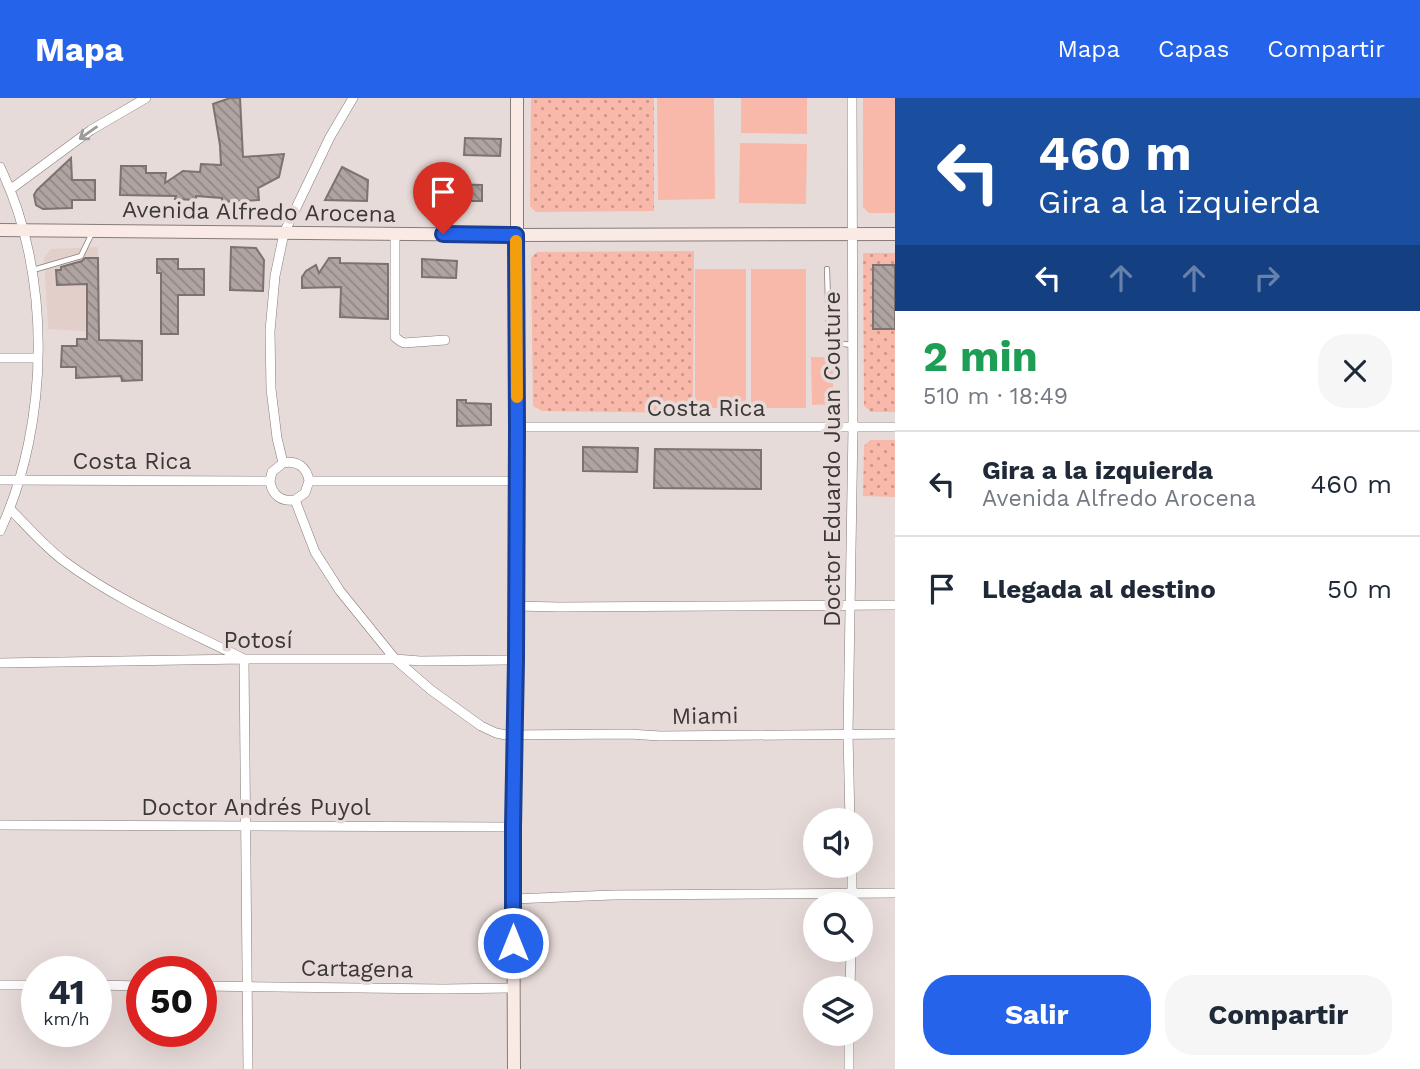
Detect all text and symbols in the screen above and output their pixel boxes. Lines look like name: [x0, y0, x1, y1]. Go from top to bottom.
text: Mapa: [35, 30, 124, 69]
text: Mapa: [1057, 35, 1120, 63]
text: Capas: [1158, 35, 1229, 63]
text: Compartir: [1267, 35, 1385, 63]
text: 460 m: [1038, 124, 1192, 182]
one-way arrow: [79, 126, 98, 140]
icon: left: [923, 126, 1014, 217]
pin: [413, 162, 473, 234]
icon: arrive: [424, 173, 462, 211]
text: Gira a la izquierda: [1038, 183, 1320, 221]
street label: Avenida Alfredo Arocena: [122, 196, 396, 228]
icon: left: [1029, 259, 1067, 297]
icon: ahead: [1102, 259, 1140, 297]
icon: ahead: [1175, 259, 1213, 297]
icon: right: [1248, 259, 1286, 297]
street label: Doctor Eduardo Juan Couture: [819, 291, 846, 627]
text: 2 min: [923, 332, 1038, 381]
button: close: [1318, 334, 1392, 408]
text: 510 m · 18:49: [923, 383, 1068, 410]
street label: Costa Rica: [647, 395, 765, 422]
street label: Costa Rica: [73, 448, 191, 475]
text: Gira a la izquierda: [982, 455, 1213, 485]
icon: left: [923, 465, 961, 503]
text: 460 m: [1310, 469, 1392, 499]
text: Avenida Alfredo Arocena: [982, 485, 1256, 512]
icon: arrive: [923, 570, 961, 608]
text: Llegada al destino: [982, 574, 1216, 604]
text: 50 m: [1327, 574, 1392, 604]
street label: Potosí: [223, 627, 293, 654]
street label: Miami: [671, 702, 739, 730]
street label: Doctor Andrés Puyol: [141, 794, 371, 821]
map controls: [803, 808, 873, 1046]
button: sound: [803, 808, 873, 878]
button: search: [803, 892, 873, 962]
position arrow: [476, 906, 550, 980]
street label: Cartagena: [300, 955, 414, 983]
speed limit sign: 50: [126, 956, 217, 1047]
text: 41: [48, 971, 85, 1013]
button: Salir: [923, 975, 1151, 1055]
button: Compartir: [1165, 975, 1392, 1055]
button: layers: [803, 976, 873, 1046]
text: km/h: [43, 1008, 90, 1029]

